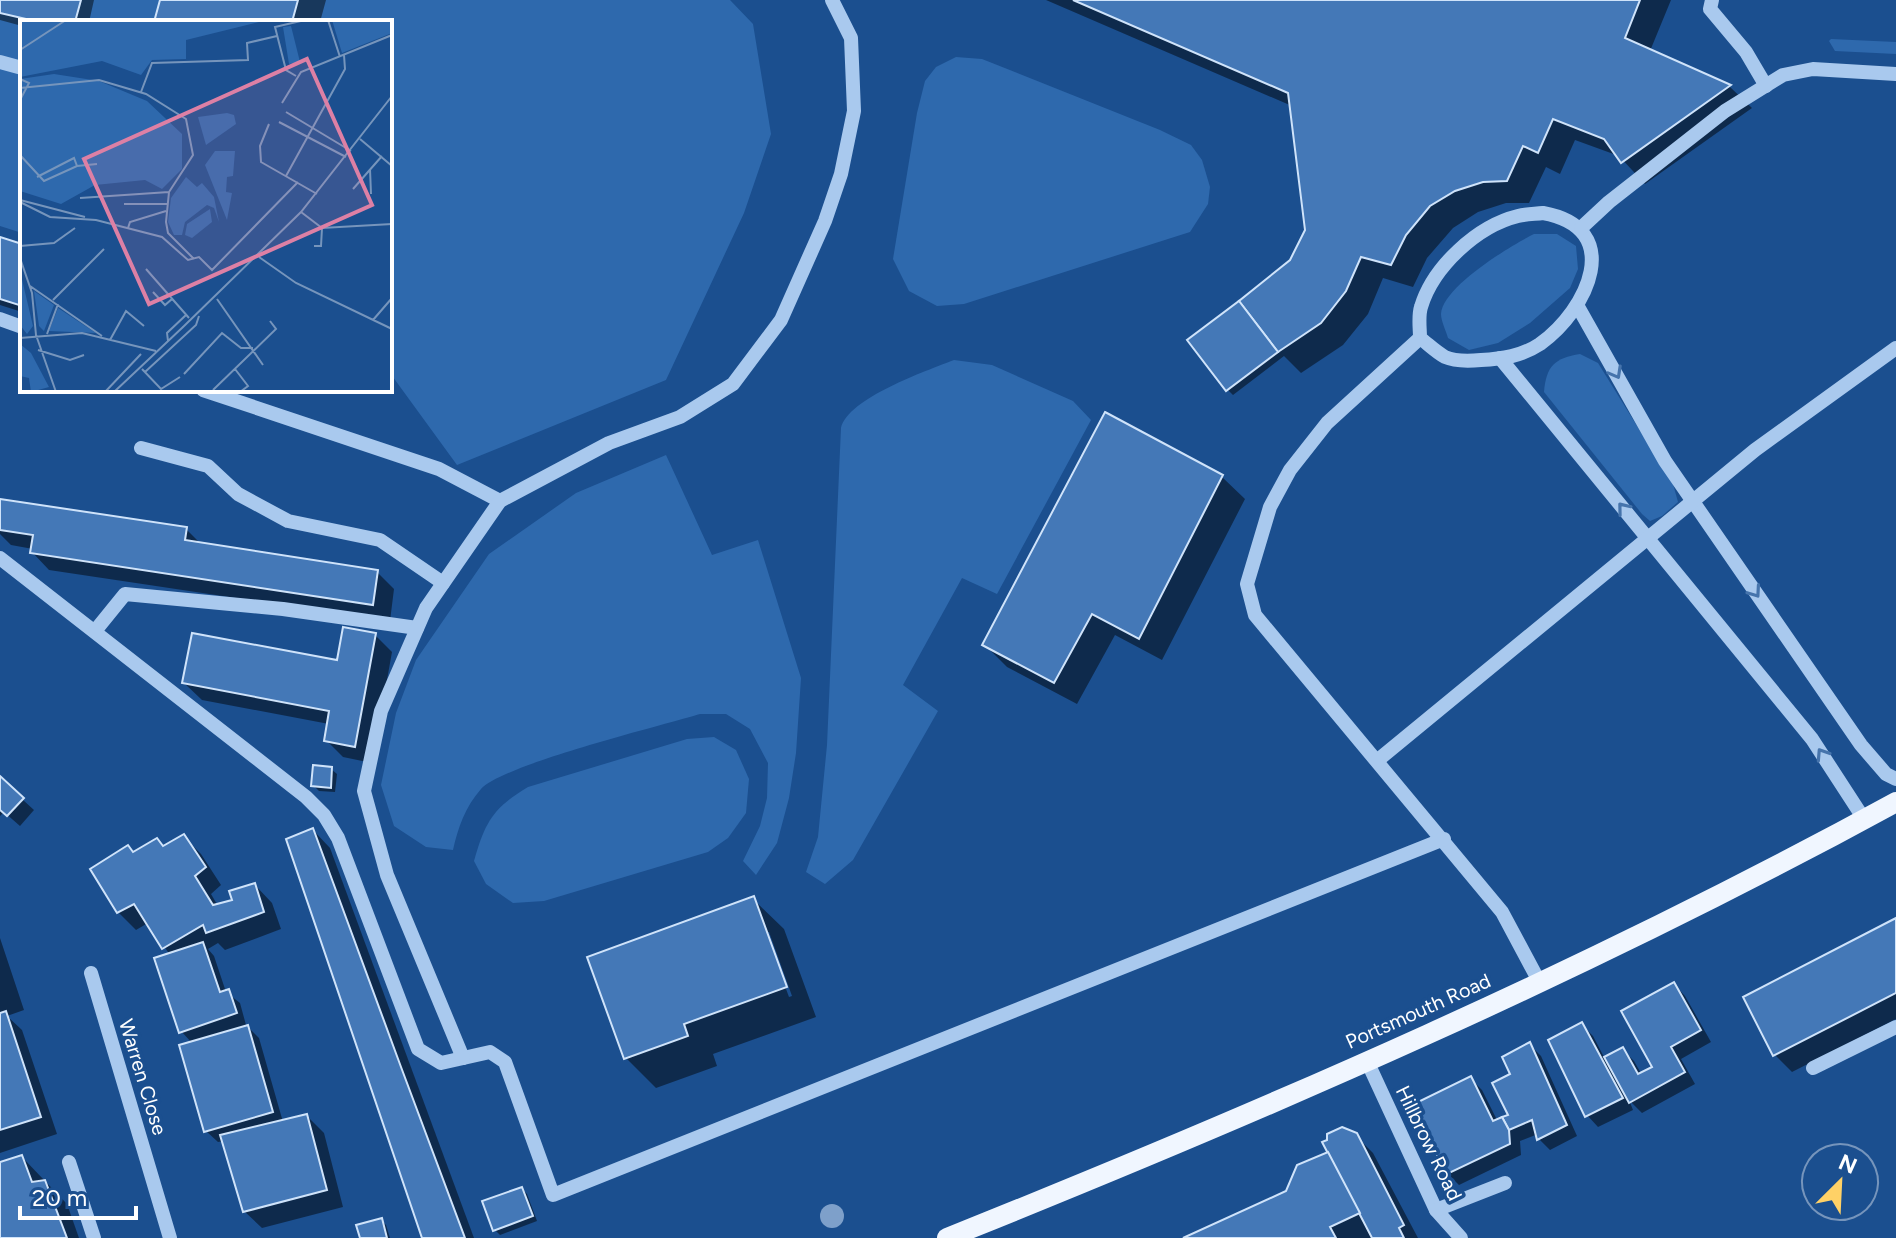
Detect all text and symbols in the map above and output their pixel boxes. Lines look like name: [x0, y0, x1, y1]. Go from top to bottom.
inset map: [20, 20, 392, 392]
one-way arrow: [1606, 365, 1621, 379]
one-way arrow: [1618, 503, 1633, 517]
one-way arrow: [1745, 583, 1760, 597]
one-way arrow: [1816, 748, 1831, 762]
street label: Portsmouth Road: [1342, 968, 1494, 1054]
street label: Warren Close: [114, 1016, 172, 1138]
street label: Hillbrow Road: [1391, 1082, 1467, 1204]
north arrow: [1800, 1142, 1880, 1222]
text: N: [1835, 1148, 1861, 1180]
scale bar: [20, 1170, 136, 1220]
text: 20 m: [32, 1183, 87, 1212]

